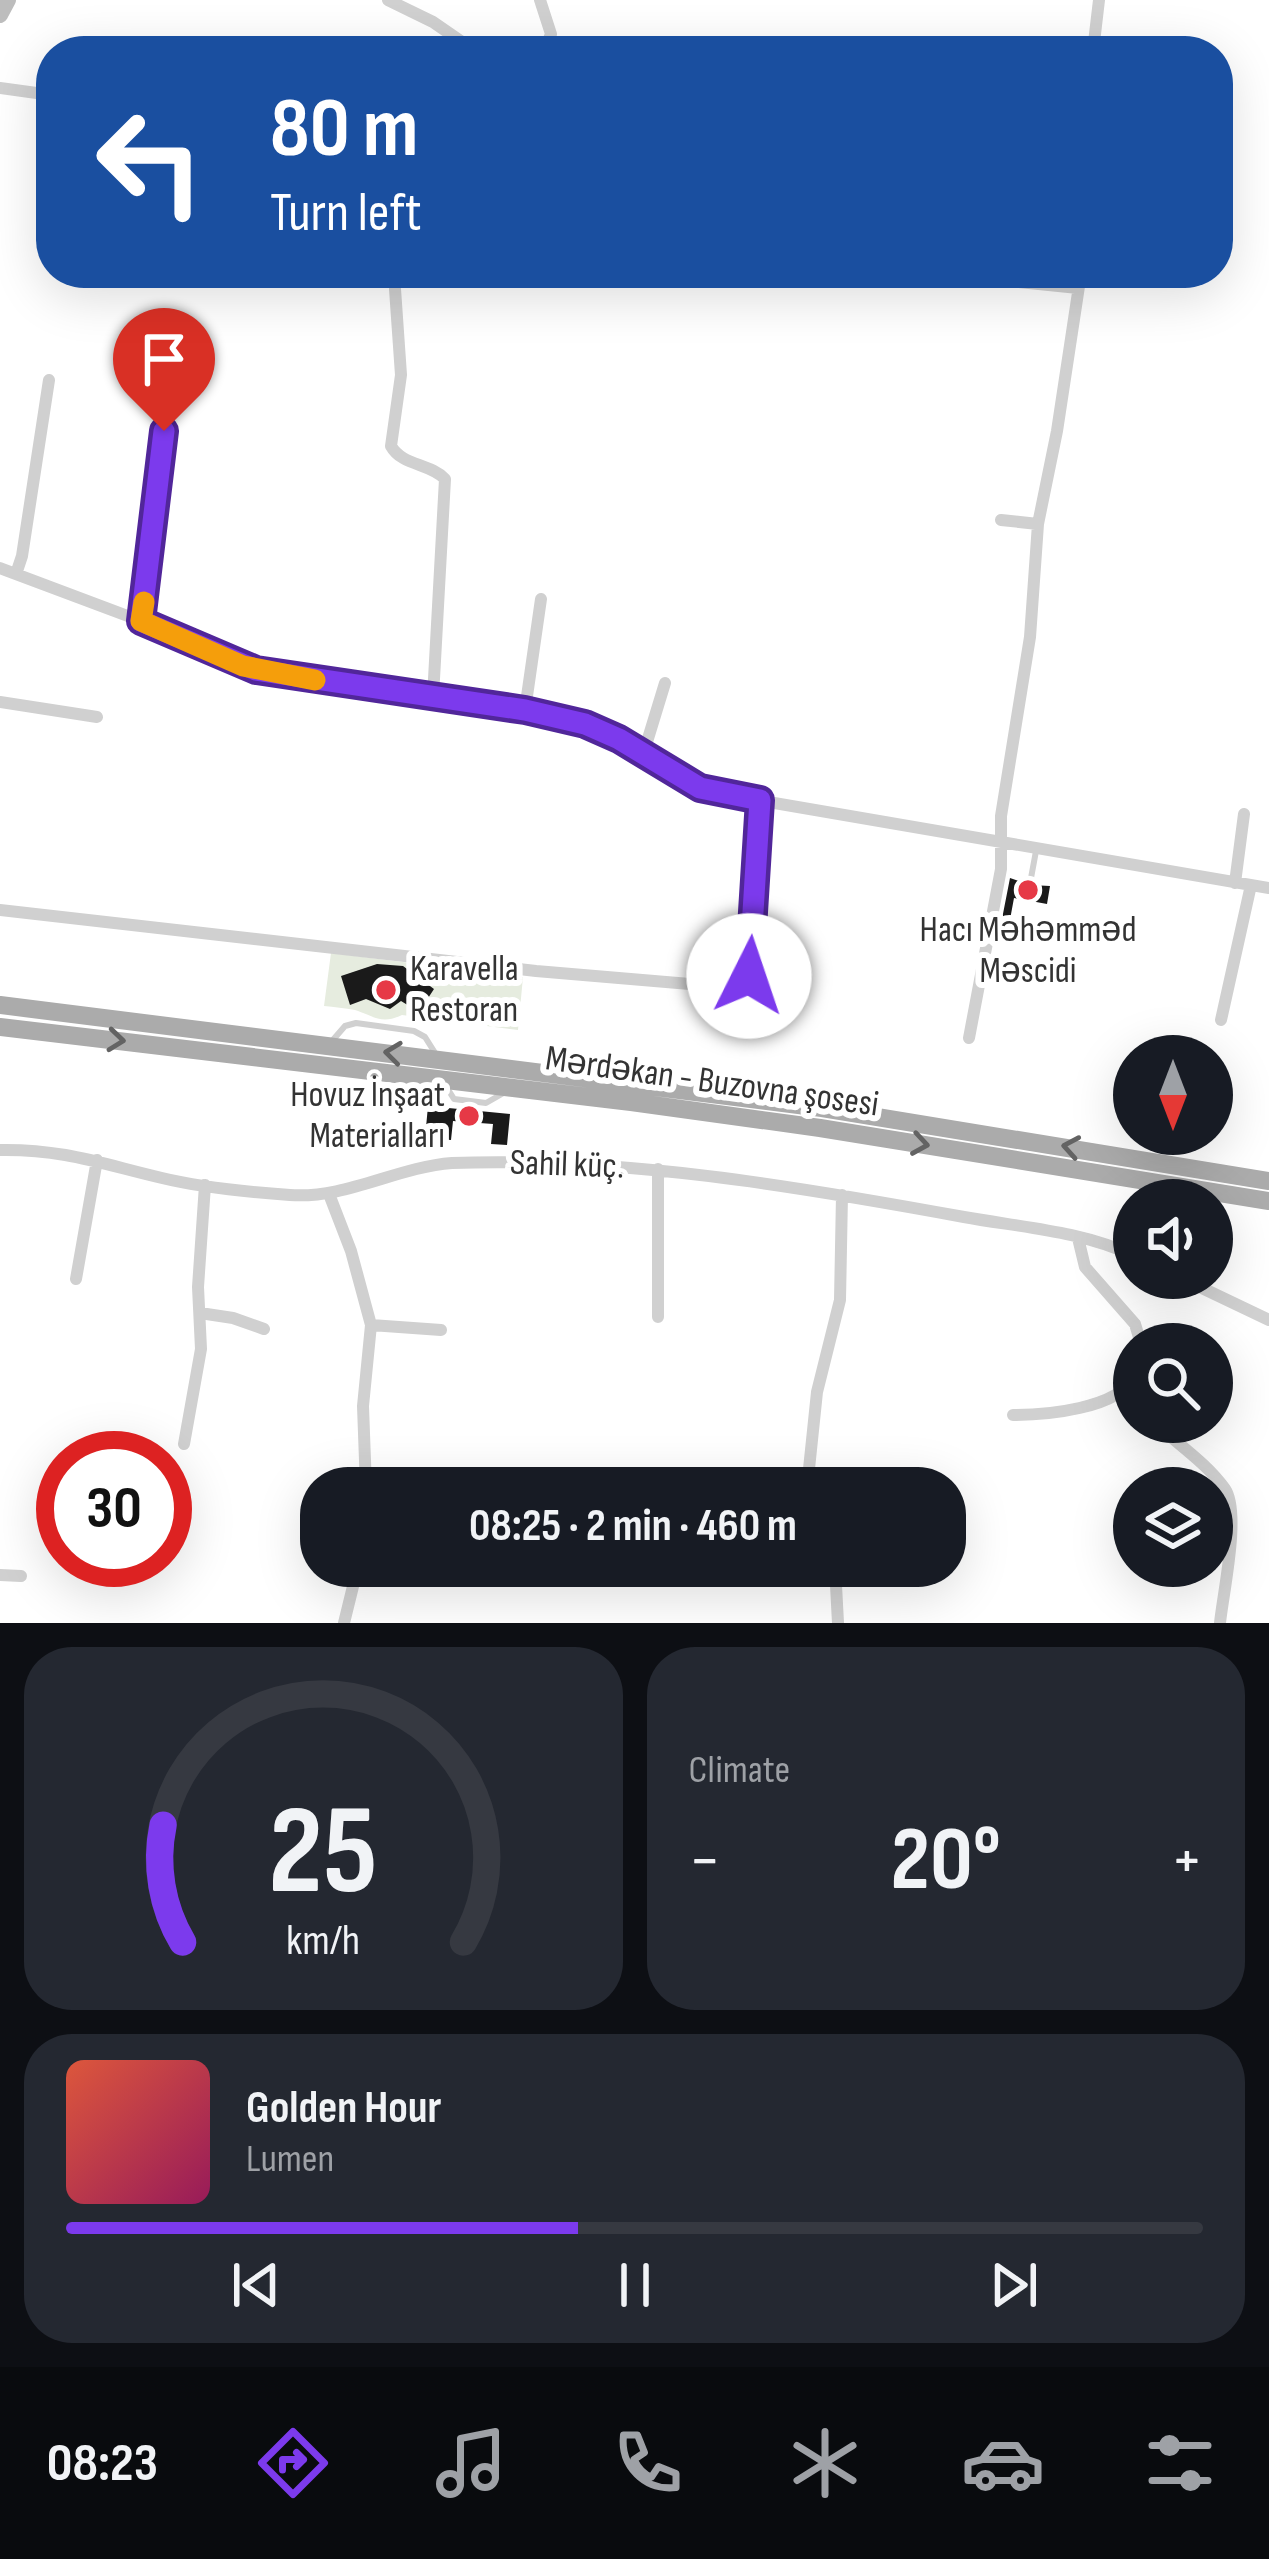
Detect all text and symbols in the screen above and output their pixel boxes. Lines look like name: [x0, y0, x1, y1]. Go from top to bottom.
text: 80 m: [270, 79, 418, 180]
icon: left: [72, 84, 228, 240]
text: Turn left: [270, 181, 422, 246]
pin: [113, 308, 215, 431]
icon: arrive: [131, 326, 197, 392]
marker: Hacı Məhəmməd Məscidi: [1015, 877, 1041, 903]
place label: Hacı Məhəmməd Məscidi: [920, 909, 1136, 993]
position arrow: [686, 913, 812, 1039]
place label: Karavella Restoran: [410, 948, 519, 1032]
marker: Karavella Restoran: [373, 977, 399, 1003]
one-way arrow: [106, 1027, 126, 1053]
north arrow: [1113, 1035, 1233, 1155]
map controls: [1113, 1035, 1233, 1587]
street label: Mərdəkan - Buzovna şosesi: [543, 1037, 881, 1127]
one-way arrow: [384, 1041, 403, 1067]
place label: Hovuz İnşaat Materialları: [290, 1074, 445, 1158]
marker: Hovuz İnşaat Materialları: [456, 1103, 482, 1129]
one-way arrow: [909, 1130, 929, 1155]
one-way arrow: [1061, 1135, 1081, 1160]
street label: Sahil küç.: [509, 1142, 625, 1188]
button: sound: [1113, 1179, 1233, 1299]
button: search: [1113, 1323, 1233, 1443]
speed limit sign: 30: [36, 1431, 192, 1587]
button: layers: [1113, 1467, 1233, 1587]
text: 08:25 · 2 min · 460 m: [469, 1499, 797, 1554]
text: Climate: [689, 1747, 790, 1794]
text: 25: [269, 1779, 378, 1928]
text: 20°: [891, 1807, 1001, 1915]
text: −: [689, 1822, 721, 1901]
text: +: [1171, 1822, 1203, 1901]
text: km/h: [286, 1914, 360, 1966]
text: Golden Hour: [246, 2081, 441, 2136]
text: Lumen: [246, 2136, 334, 2183]
icon: previous: [223, 2252, 289, 2318]
icon: pause: [602, 2252, 668, 2318]
icon: next: [981, 2252, 1047, 2318]
icon: directions: [251, 2421, 335, 2505]
icon: music: [429, 2421, 513, 2505]
icon: phone: [606, 2421, 690, 2505]
icon: climate: [783, 2421, 867, 2505]
icon: car: [961, 2421, 1045, 2505]
icon: filters: [1138, 2421, 1222, 2505]
text: 08:23: [47, 2431, 158, 2496]

